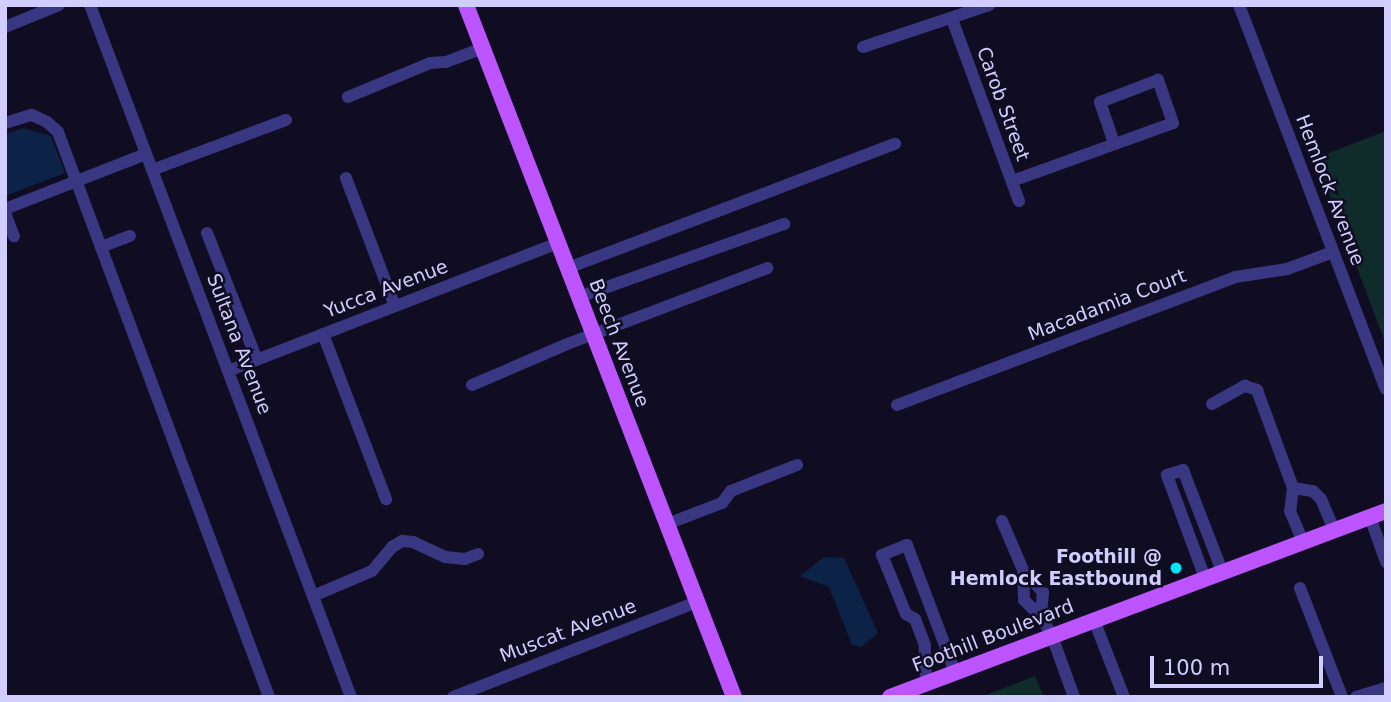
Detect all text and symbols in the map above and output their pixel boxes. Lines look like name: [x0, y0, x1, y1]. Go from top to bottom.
street label: Carob Street: [972, 44, 1034, 164]
street label: Hemlock Avenue: [1291, 111, 1369, 269]
street label: Yucca Avenue: [321, 255, 451, 323]
street label: Macadamia Court: [1025, 264, 1189, 346]
street label: Sultana Avenue: [202, 270, 276, 418]
street label: Beech Avenue: [584, 276, 654, 410]
place label: Foothill @ Hemlock Eastbound: [950, 546, 1162, 590]
marker: Foothill @ Hemlock Eastbound: [1168, 560, 1184, 576]
street label: Muscat Avenue: [496, 594, 640, 668]
street label: Foothill Boulevard: [909, 595, 1077, 677]
scale bar: [1153, 642, 1326, 686]
text: 100 m: [1163, 656, 1230, 680]

